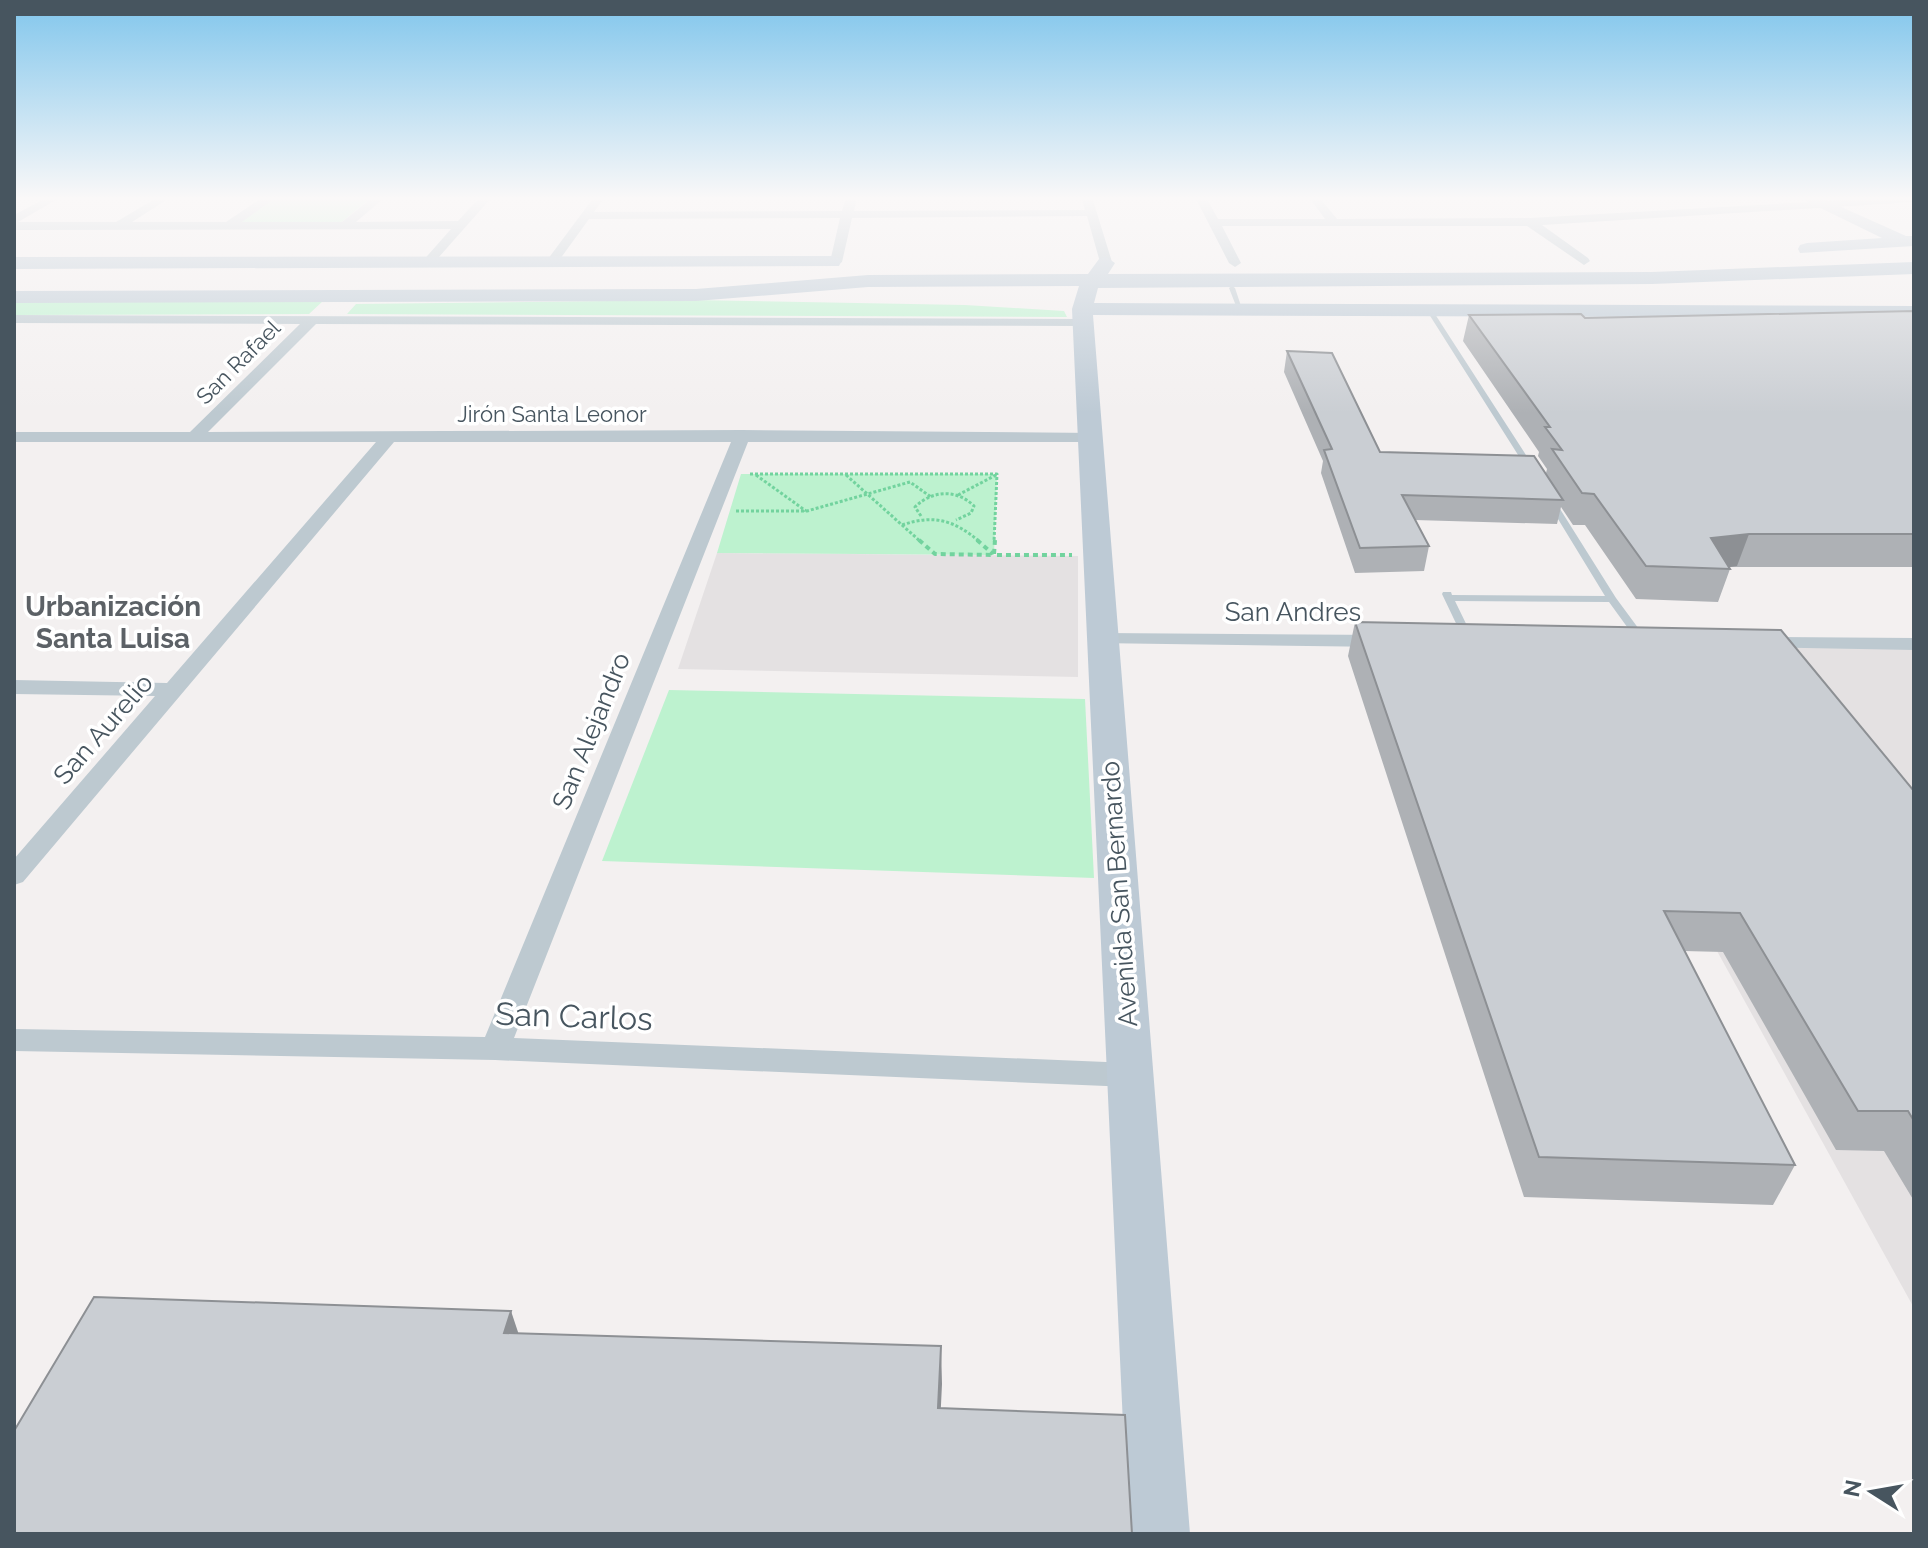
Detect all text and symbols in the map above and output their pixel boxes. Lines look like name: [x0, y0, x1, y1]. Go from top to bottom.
street label: San Rafael: [191, 315, 285, 409]
street label: Jirón Santa Leonor: [457, 401, 647, 427]
district label: Urbanización Santa Luisa: [25, 590, 201, 655]
street label: San Andres: [1225, 597, 1361, 627]
street label: San Alejandro: [546, 648, 636, 814]
street label: San Aurelio: [47, 668, 159, 790]
street label: Avenida San Bernardo: [1095, 760, 1143, 1028]
street label: San Carlos: [495, 995, 653, 1037]
north arrow: [1832, 1452, 1912, 1532]
text: N: [1838, 1477, 1867, 1499]

